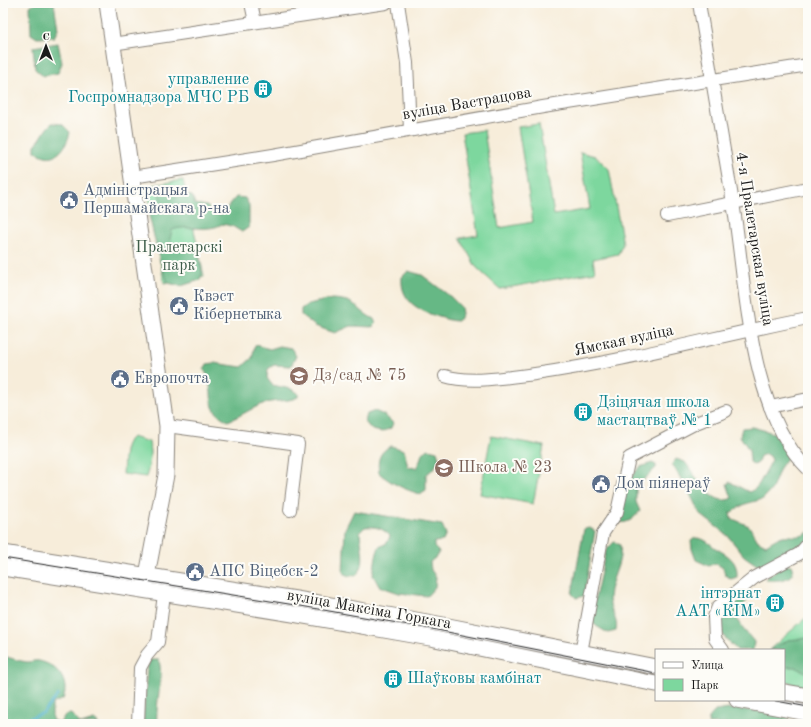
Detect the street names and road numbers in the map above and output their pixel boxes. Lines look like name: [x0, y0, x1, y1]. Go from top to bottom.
street label: вуліца Вастрацова: [401, 85, 533, 123]
street label: 4-я Пралетарская вуліца: [732, 151, 776, 327]
street label: Ямская вуліца: [573, 323, 675, 359]
street label: вуліца Максіма Горкага: [285, 588, 453, 632]

